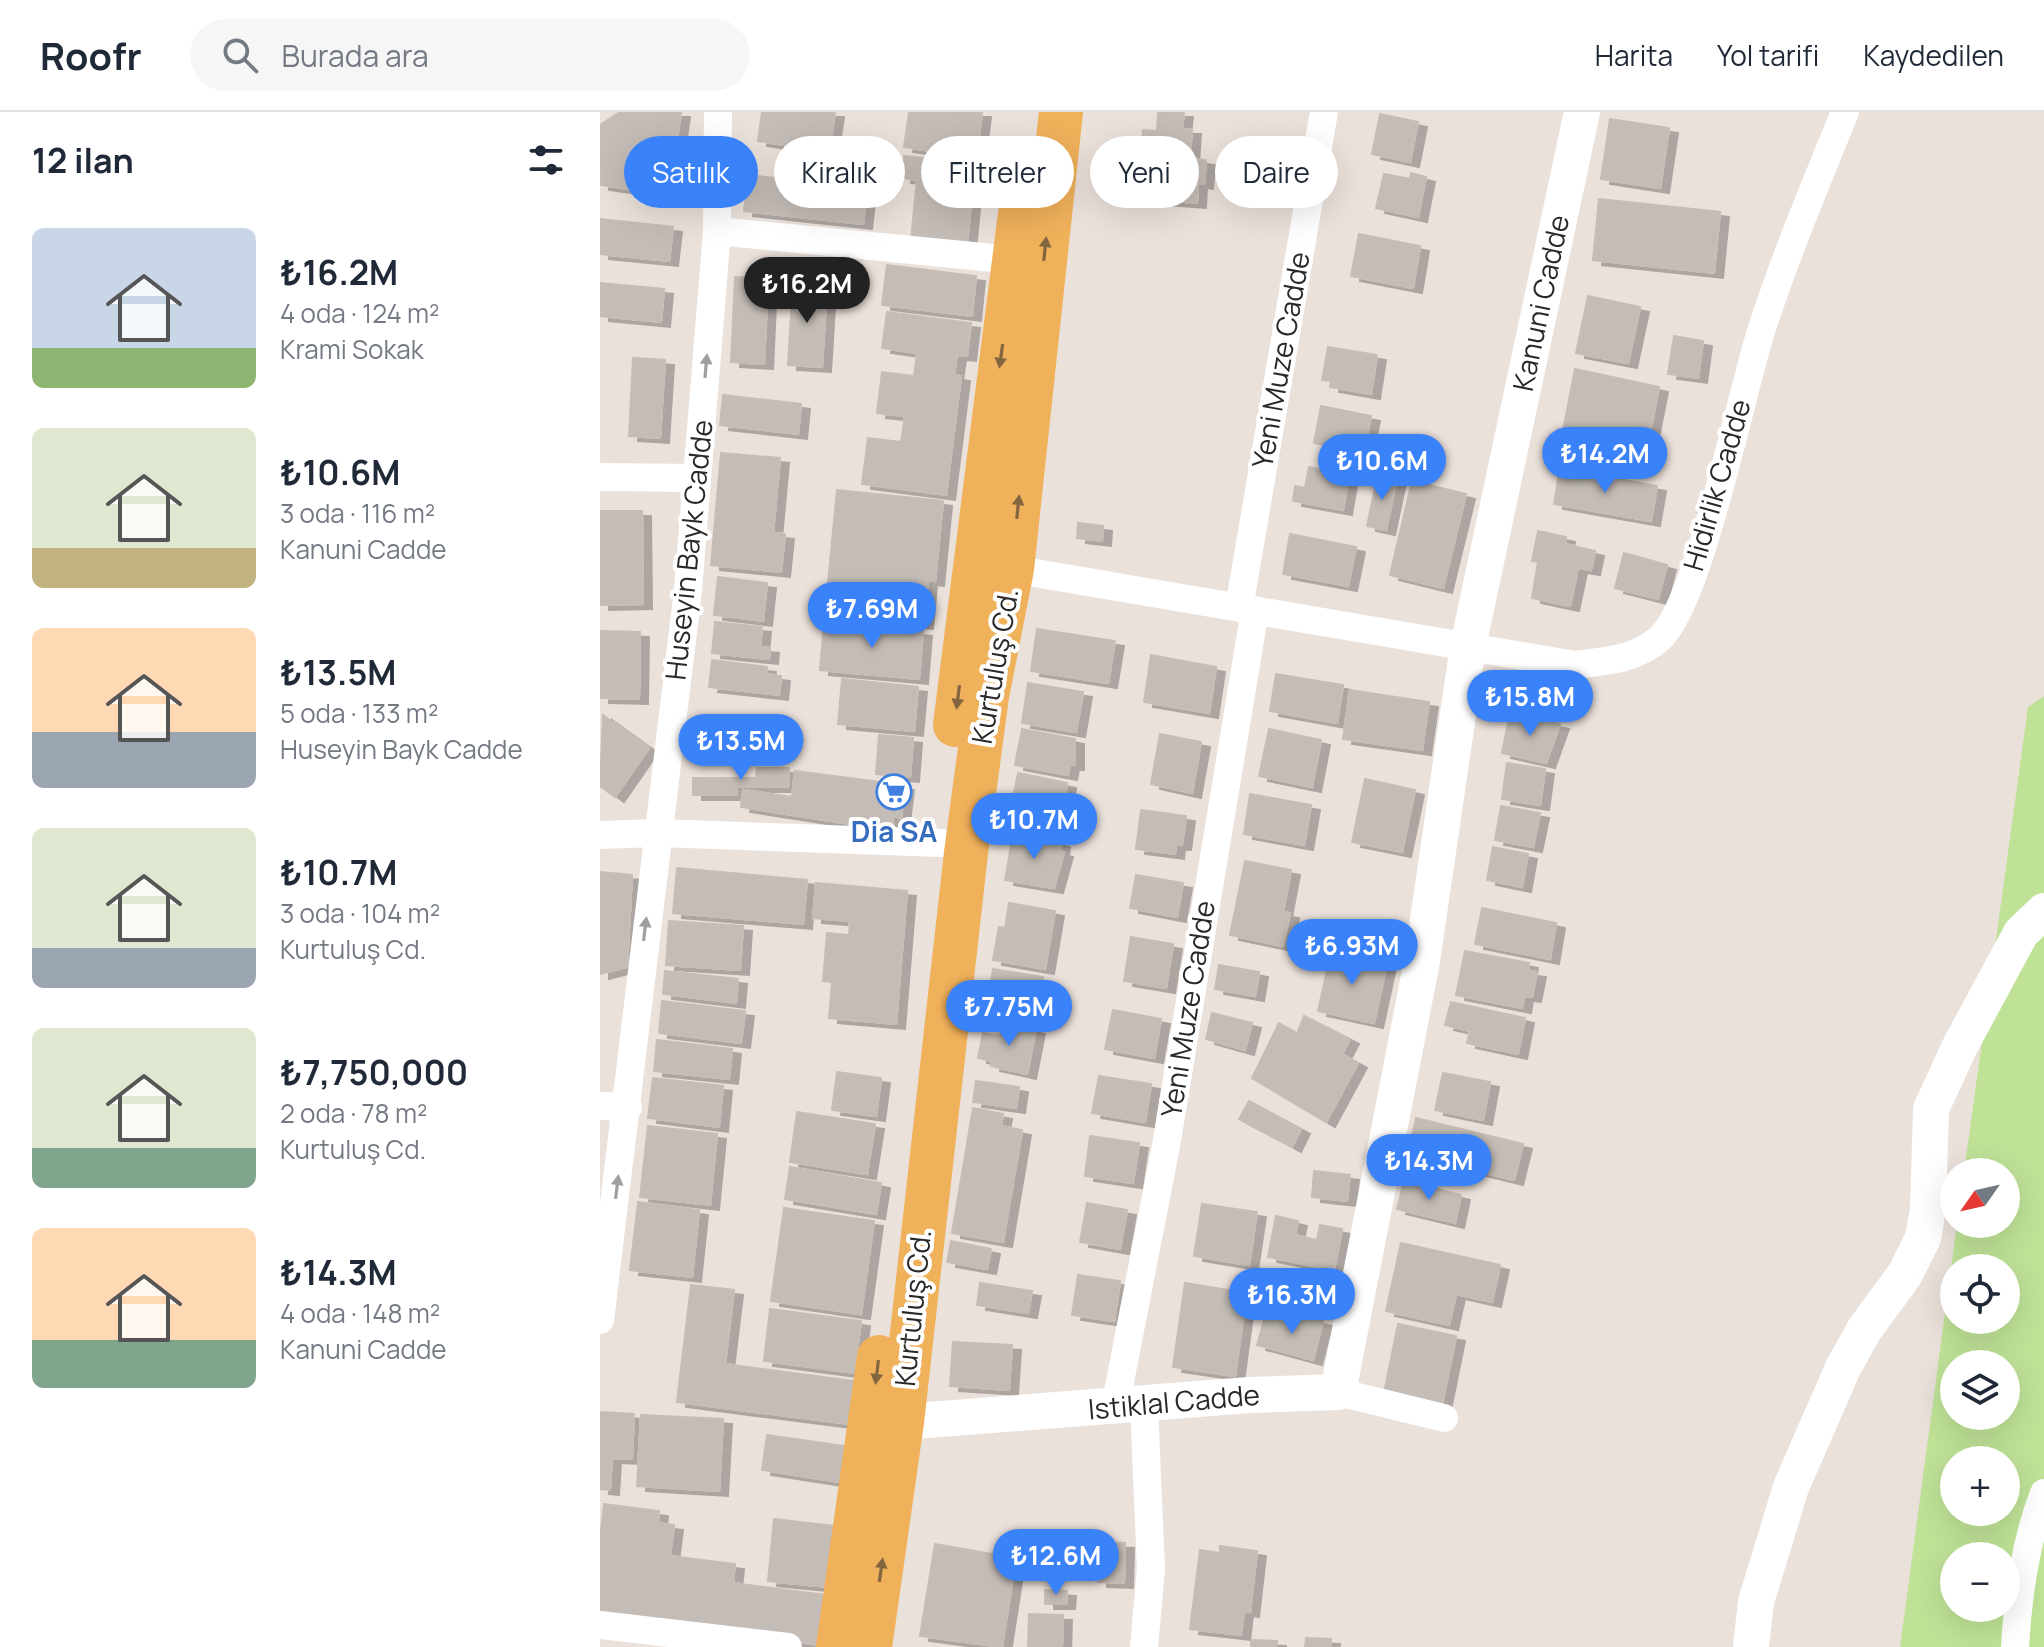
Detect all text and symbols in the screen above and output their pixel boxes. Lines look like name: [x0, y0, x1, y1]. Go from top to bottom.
search box: [190, 19, 750, 91]
text: Roofr: [40, 29, 142, 81]
icon: search: [218, 33, 262, 77]
text: Burada ara: [282, 35, 429, 76]
text: Harita: [1595, 36, 1673, 74]
text: Yol tarifi: [1717, 36, 1819, 74]
text: Kaydedilen: [1863, 36, 2004, 74]
chip: Satılık: [624, 136, 758, 208]
chip: Kiralık: [774, 136, 905, 208]
chip: Filtreler: [921, 136, 1074, 208]
chip: Yeni: [1090, 136, 1199, 208]
chip: Daire: [1215, 136, 1338, 208]
text: 12 ilan: [32, 137, 134, 183]
icon: filters: [524, 138, 568, 182]
street label: Kanuni Cadde: [1503, 211, 1577, 394]
one-way arrow: [1039, 236, 1052, 261]
text: ₺16.2M: [280, 249, 398, 295]
street label: Yeni Muze Cadde: [1242, 249, 1318, 471]
pin: ₺16.2M: [742, 257, 872, 325]
icon: home: [96, 260, 192, 356]
text: ₺16.2M: [762, 265, 852, 301]
text: 4 oda · 124 m²: [280, 295, 439, 331]
text: Krami Sokak: [280, 331, 424, 367]
one-way arrow: [994, 344, 1007, 369]
one-way arrow: [700, 353, 713, 378]
street label: Hidirlik Cadde: [1673, 395, 1759, 575]
street label: Huseyin Bayk Cadde: [655, 418, 721, 682]
pin: ₺14.2M: [1540, 427, 1670, 495]
pin: ₺10.6M: [1317, 434, 1447, 502]
text: ₺14.2M: [1560, 435, 1650, 471]
text: ₺10.6M: [1336, 442, 1428, 478]
text: ₺10.6M: [280, 449, 400, 495]
icon: home: [96, 460, 192, 556]
one-way arrow: [1012, 494, 1025, 519]
text: 3 oda · 116 m²: [280, 495, 435, 531]
text: Kanuni Cadde: [280, 531, 447, 567]
pin: ₺7.69M: [807, 582, 937, 650]
street label: Kurtuluş Cd.: [962, 585, 1026, 747]
text: ₺7.69M: [826, 590, 918, 626]
text: ₺13.5M: [280, 649, 396, 695]
icon: home: [96, 660, 192, 756]
pin: ₺15.8M: [1465, 670, 1595, 738]
text: ₺15.8M: [1485, 678, 1575, 714]
one-way arrow: [951, 685, 964, 710]
text: 5 oda · 133 m²: [280, 695, 438, 731]
pin: ₺13.5M: [676, 714, 806, 782]
text: ₺13.5M: [696, 722, 786, 758]
text: Huseyin Bayk Cadde: [280, 731, 523, 767]
supermarket icon: Dia SA: [875, 773, 913, 811]
pin: ₺10.7M: [969, 793, 1099, 861]
text: ₺10.7M: [989, 801, 1079, 837]
place label: Dia SA: [851, 812, 937, 850]
text: ₺10.7M: [280, 849, 397, 895]
icon: home: [96, 860, 192, 956]
text: 3 oda · 104 m²: [280, 895, 440, 931]
street label: Yeni Muze Cadde: [1151, 898, 1223, 1120]
one-way arrow: [639, 916, 652, 941]
pin: ₺6.93M: [1287, 919, 1417, 987]
text: ₺6.93M: [1305, 927, 1399, 963]
text: Kurtuluş Cd.: [280, 931, 426, 967]
pin: ₺7.75M: [944, 980, 1074, 1048]
text: ₺7.75M: [964, 988, 1054, 1024]
text: ₺7,750,000: [280, 1049, 468, 1095]
icon: home: [96, 1060, 192, 1156]
text: 2 oda · 78 m²: [280, 1095, 427, 1131]
text: Kurtuluş Cd.: [280, 1131, 426, 1167]
pin: ₺14.3M: [1364, 1134, 1494, 1202]
text: ₺14.3M: [1384, 1142, 1474, 1178]
north arrow: [1940, 1158, 2020, 1238]
map controls: [1940, 1158, 2020, 1622]
one-way arrow: [611, 1174, 624, 1199]
street label: Kurtuluş Cd.: [885, 1228, 939, 1388]
text: ₺14.3M: [280, 1249, 397, 1295]
button: locate: [1940, 1254, 2020, 1334]
icon: home: [96, 1260, 192, 1356]
pin: ₺16.3M: [1227, 1268, 1357, 1336]
text: ₺16.3M: [1247, 1276, 1337, 1312]
text: 4 oda · 148 m²: [280, 1295, 440, 1331]
text: Kanuni Cadde: [280, 1331, 447, 1367]
button: layers: [1940, 1350, 2020, 1430]
one-way arrow: [870, 1360, 883, 1385]
street label: Istiklal Cadde: [1086, 1375, 1261, 1427]
button: +: [1940, 1446, 2020, 1526]
pin: ₺12.6M: [991, 1529, 1121, 1597]
text: ₺12.6M: [1011, 1537, 1101, 1573]
button: −: [1940, 1542, 2020, 1622]
one-way arrow: [875, 1557, 888, 1582]

